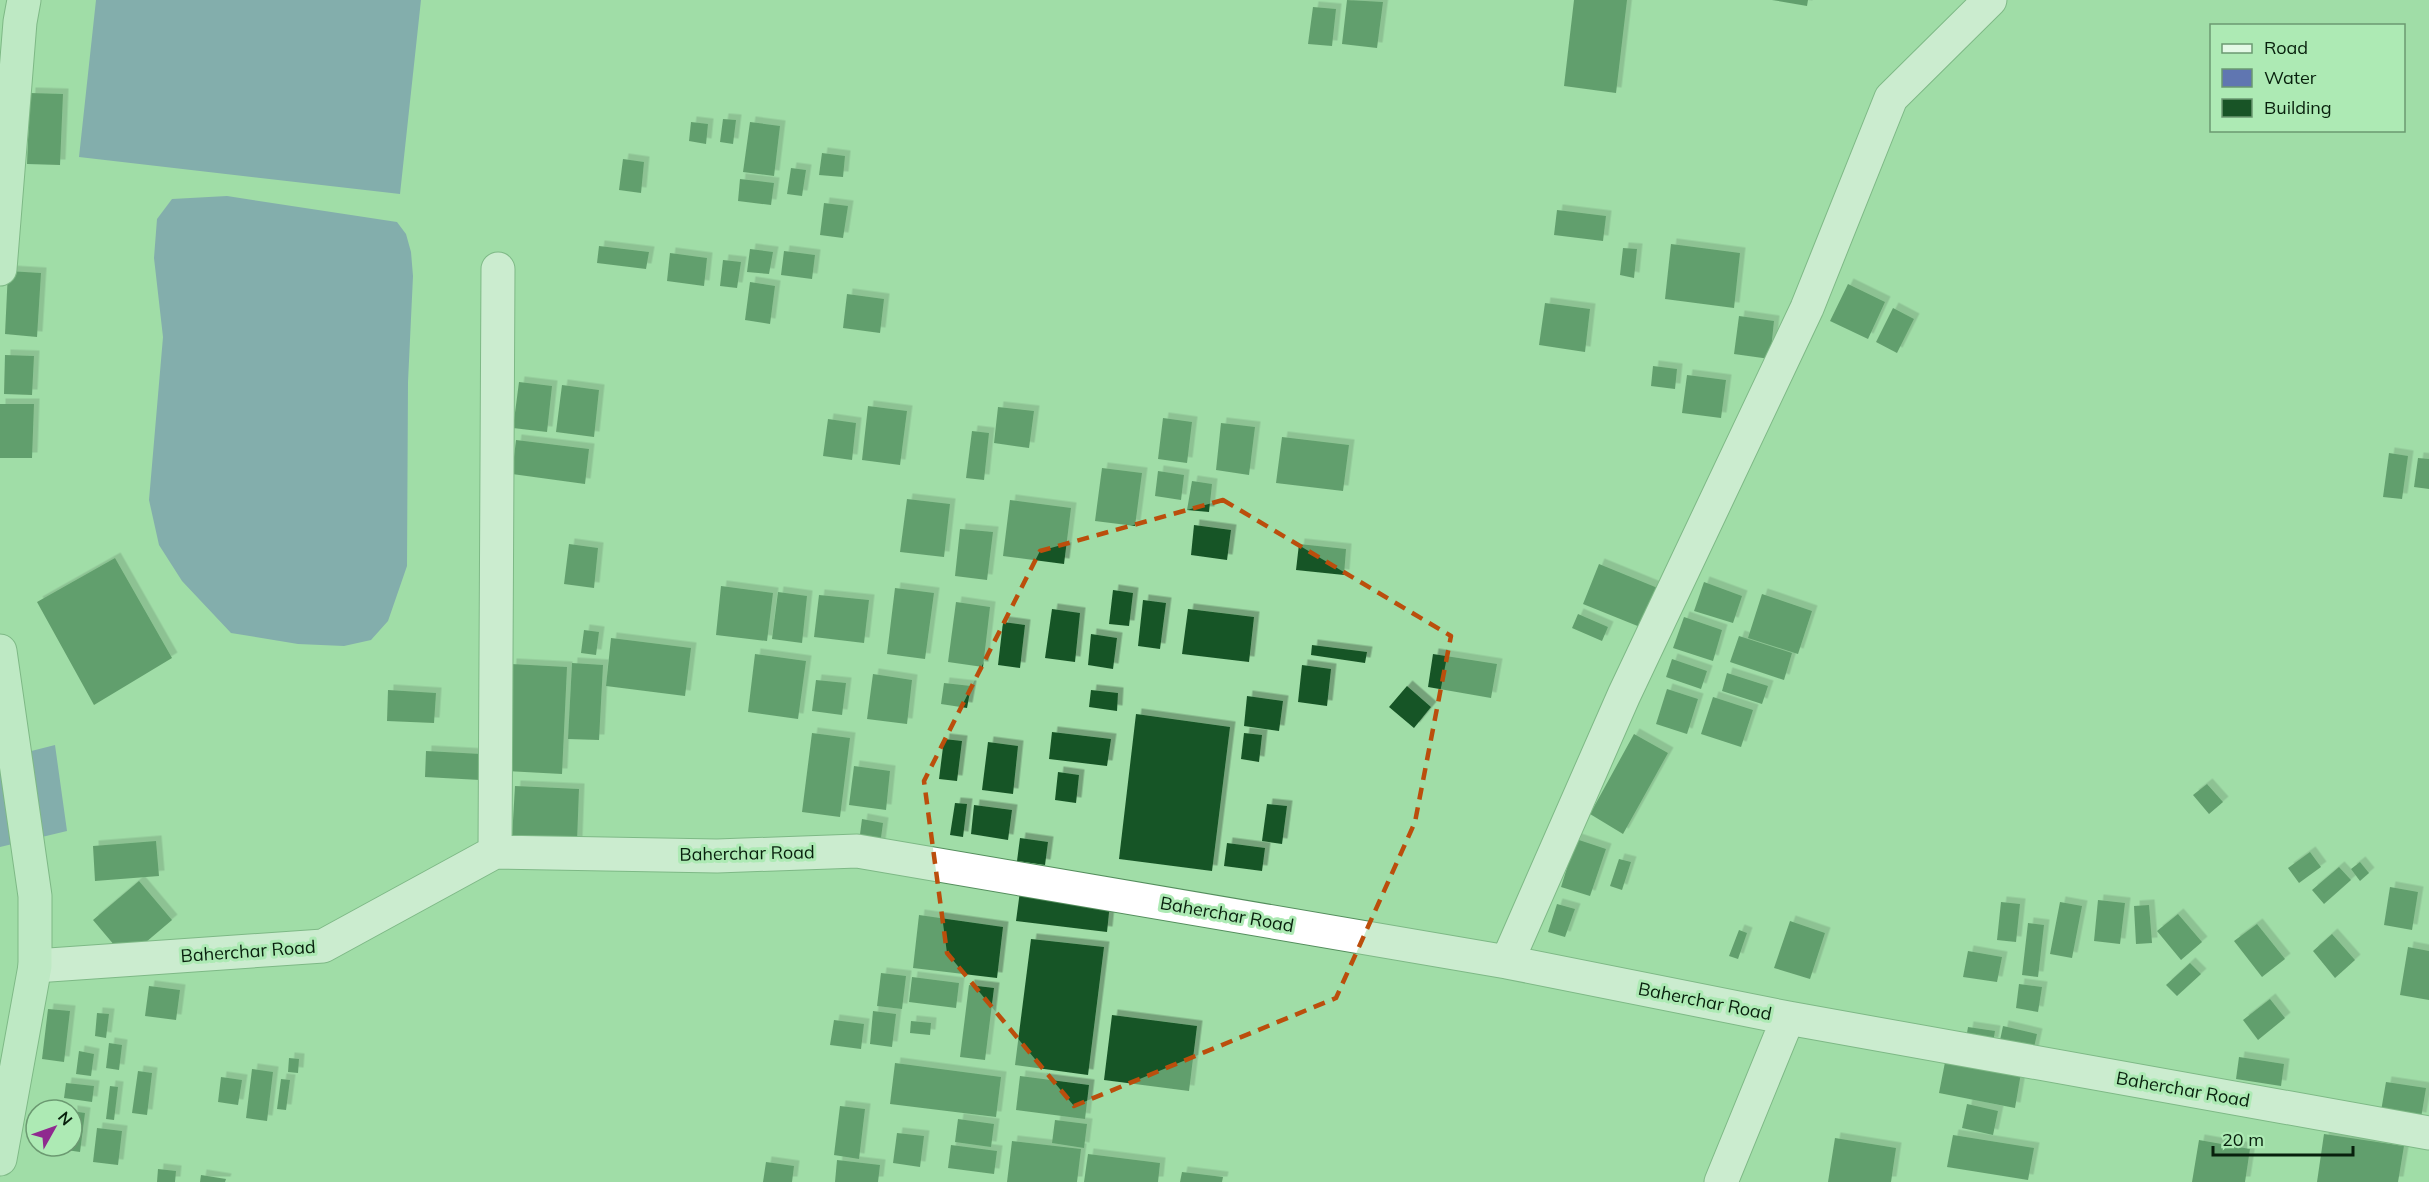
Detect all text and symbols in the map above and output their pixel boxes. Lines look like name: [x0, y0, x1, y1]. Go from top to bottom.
legend: [2210, 24, 2405, 132]
text: Road: [2264, 36, 2308, 59]
text: Water: [2264, 66, 2317, 89]
text: Building: [2264, 96, 2332, 119]
street label: Baherchar Road: [679, 840, 815, 866]
street label: Baherchar Road: [1158, 891, 1296, 937]
street label: Baherchar Road: [180, 935, 316, 967]
street label: Baherchar Road: [1636, 977, 1774, 1025]
street label: Baherchar Road: [2114, 1066, 2252, 1112]
north arrow: [24, 1098, 84, 1158]
text: N: [54, 1107, 77, 1129]
scale bar: [2213, 1119, 2352, 1157]
text: 20 m: [2222, 1128, 2264, 1151]

